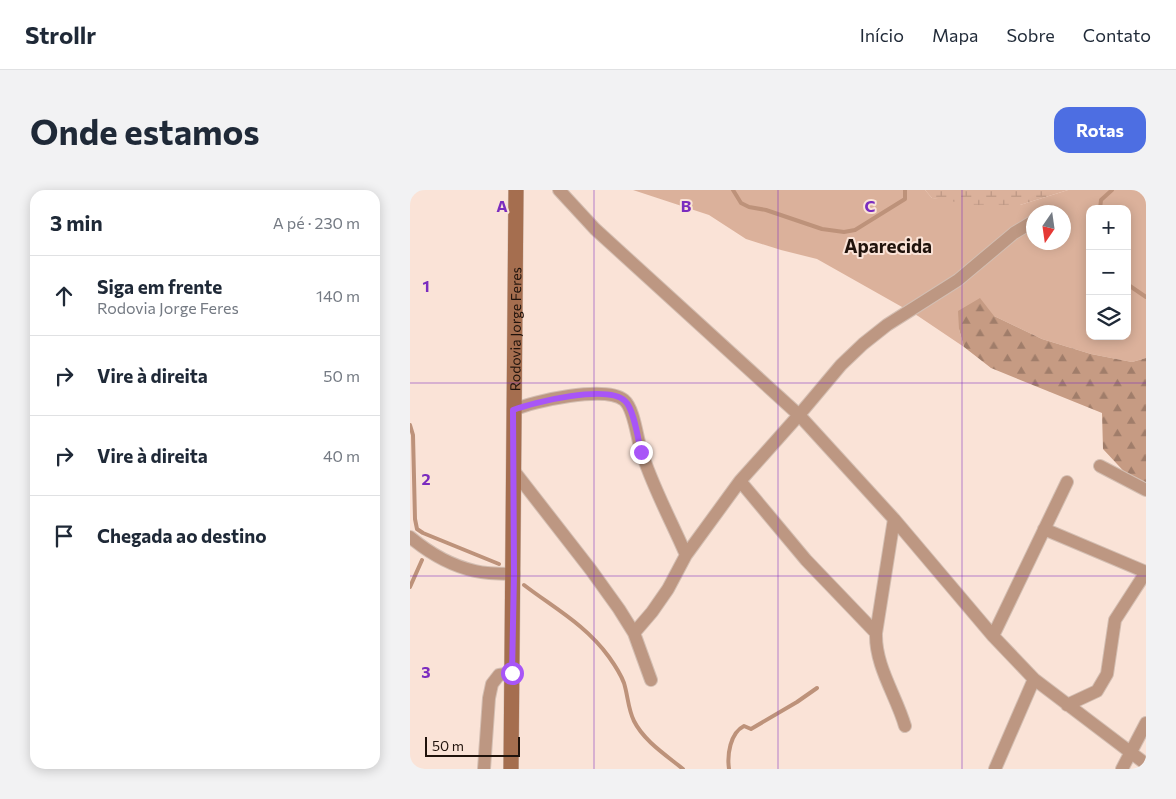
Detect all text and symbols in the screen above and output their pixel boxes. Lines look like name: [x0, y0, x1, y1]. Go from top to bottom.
text: Strollr: [25, 20, 96, 49]
text: Início: [860, 24, 904, 46]
text: Mapa: [932, 24, 978, 46]
text: Sobre: [1006, 24, 1055, 46]
text: Contato: [1083, 24, 1151, 46]
button: Rotas: [1054, 107, 1146, 153]
text: Onde estamos: [30, 109, 260, 152]
text: A: [496, 196, 508, 215]
text: B: [681, 196, 692, 215]
text: C: [865, 196, 876, 215]
north arrow: [1026, 205, 1071, 250]
map controls: [1086, 205, 1131, 340]
button: +: [1086, 205, 1131, 250]
text: 3 min: [50, 210, 103, 235]
text: A pé · 230 m: [273, 213, 360, 232]
district label: Aparecida: [844, 234, 932, 257]
button: −: [1086, 250, 1131, 295]
street label: Rodovia Jorge Feres: [506, 267, 524, 391]
text: Siga em frente: [97, 275, 222, 298]
text: 1: [422, 276, 430, 295]
icon: ahead: [50, 282, 78, 310]
text: 140 m: [316, 286, 360, 305]
button: layers: [1086, 295, 1131, 340]
text: Rodovia Jorge Feres: [97, 298, 239, 317]
icon: right: [50, 362, 78, 390]
text: Vire à direita: [97, 364, 208, 387]
text: 50 m: [323, 366, 360, 385]
route end: [630, 441, 653, 464]
icon: right: [50, 442, 78, 470]
text: Vire à direita: [97, 444, 208, 467]
text: 40 m: [323, 446, 360, 465]
text: 2: [421, 469, 431, 488]
icon: arrive: [50, 522, 78, 550]
text: Chegada ao destino: [97, 524, 267, 547]
text: 3: [421, 662, 431, 681]
route start: [501, 662, 524, 685]
scale bar: [425, 734, 520, 757]
text: 50 m: [432, 737, 464, 754]

